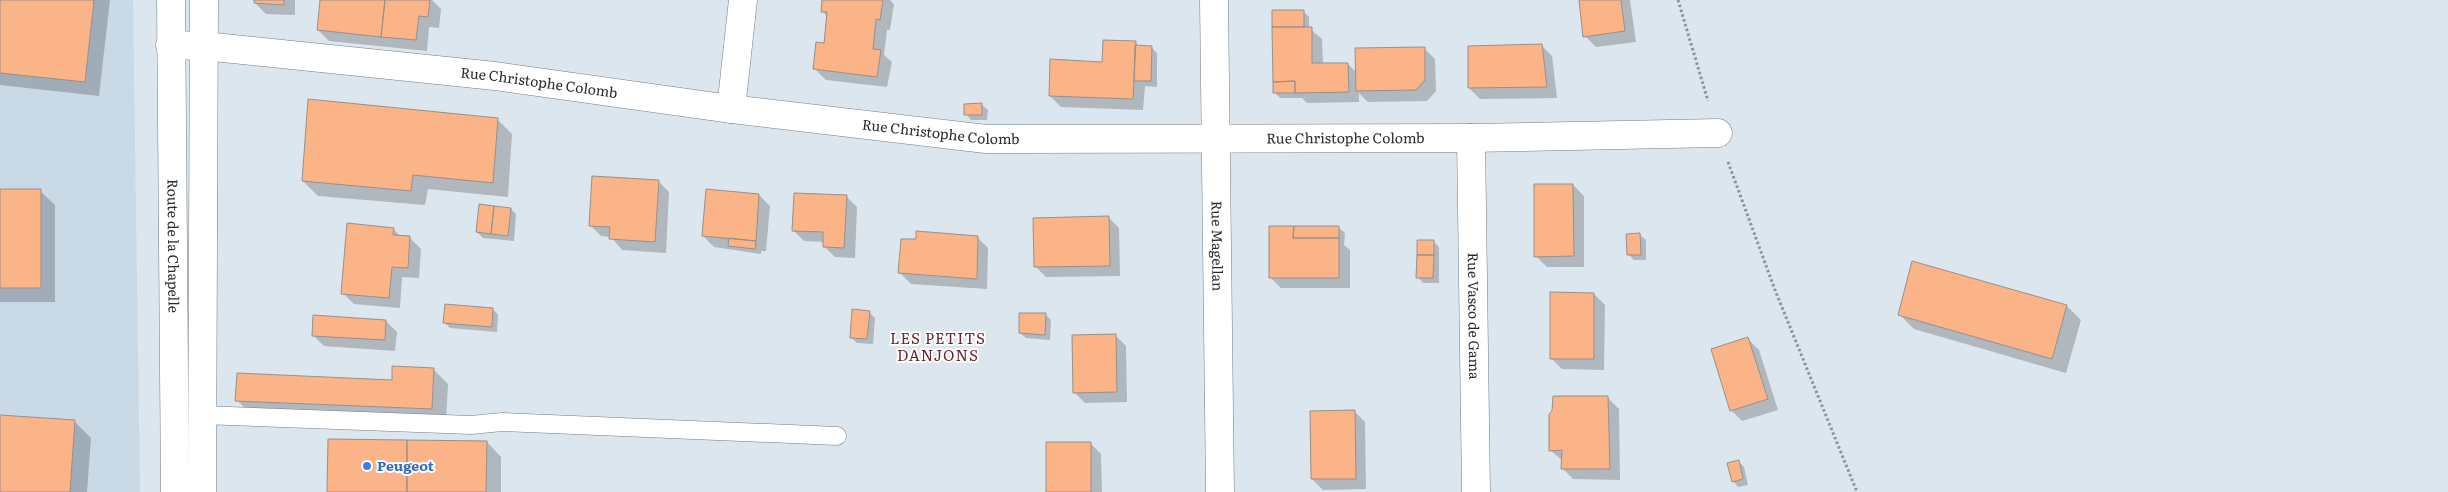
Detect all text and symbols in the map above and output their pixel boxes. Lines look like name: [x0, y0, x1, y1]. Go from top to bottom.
street label: Rue Christophe Colomb: [460, 61, 619, 102]
street label: Rue Christophe Colomb: [861, 113, 1020, 148]
street label: Rue Christophe Colomb: [1266, 127, 1425, 147]
street label: Route de la Chapelle: [163, 179, 185, 313]
street label: Rue Magellan: [1207, 201, 1229, 291]
street label: Rue Vasco de Gama: [1464, 252, 1485, 380]
district label: LES PETITS DANJONS: [890, 326, 986, 366]
place label: Peugeot: [377, 455, 435, 475]
marker: Peugeot: [361, 460, 373, 472]

